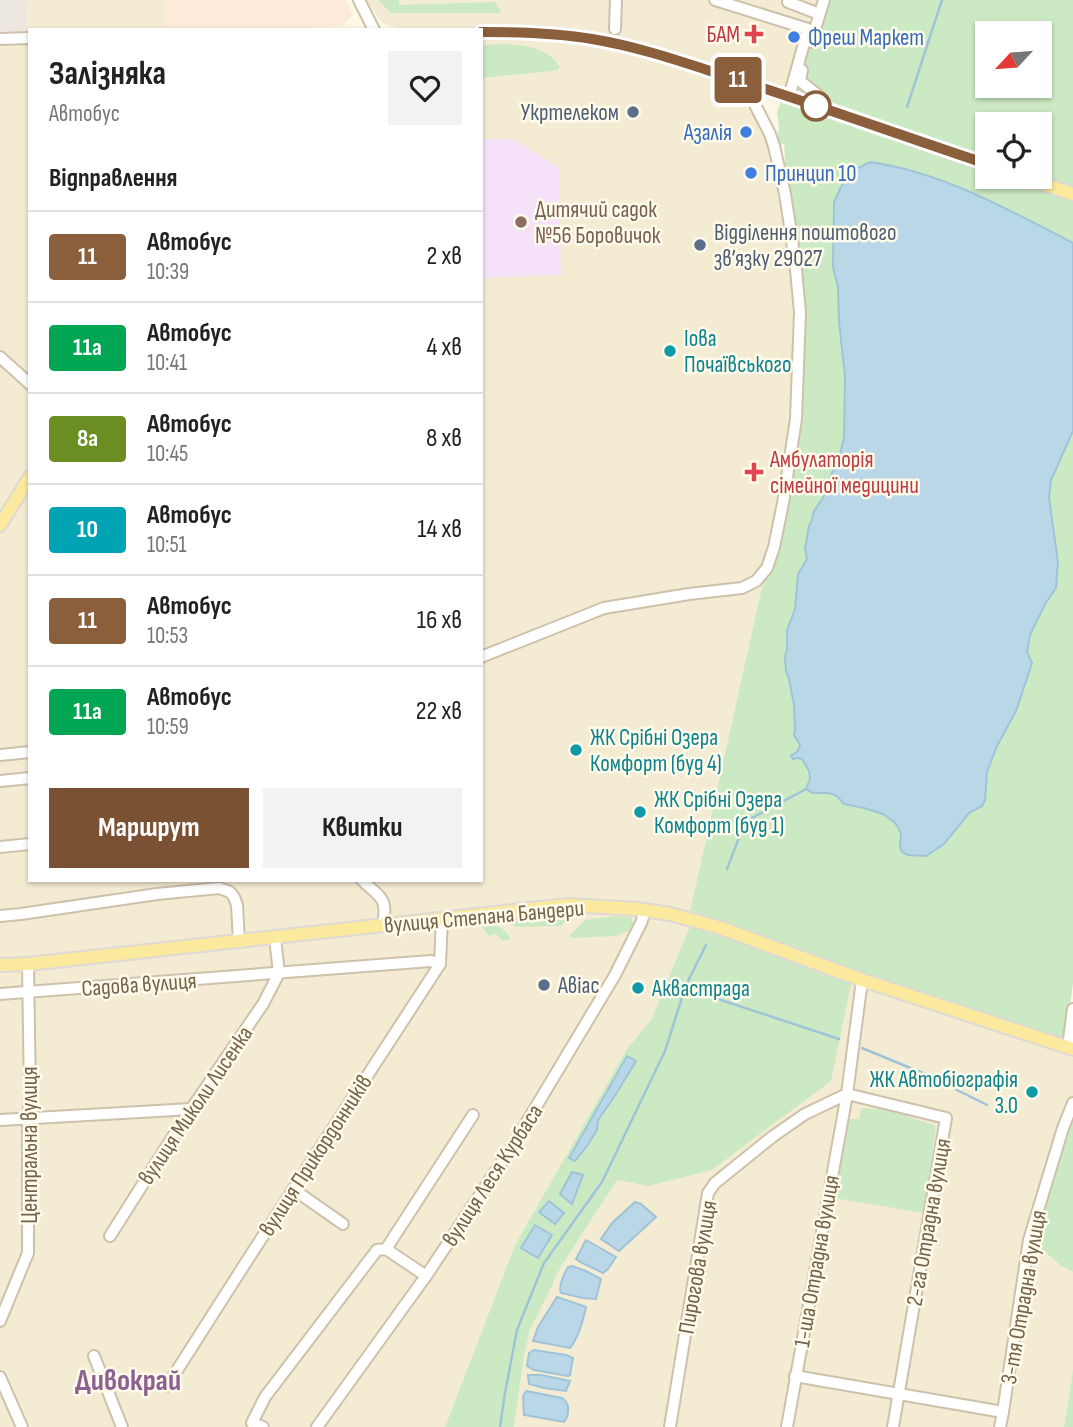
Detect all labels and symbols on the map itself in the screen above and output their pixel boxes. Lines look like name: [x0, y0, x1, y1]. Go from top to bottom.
place label: БАМ: [707, 21, 740, 49]
north arrow: [975, 21, 1052, 98]
place label: Фреш Маркет: [808, 24, 924, 52]
marker: БАМ: [746, 26, 762, 42]
marker: Фреш Маркет: [786, 29, 802, 45]
line badge: 11: [706, 57, 770, 103]
unlabelled marker: [801, 91, 831, 121]
place label: Укртелеком: [520, 99, 619, 127]
marker: Укртелеком: [625, 104, 641, 120]
place label: Азалія: [683, 119, 732, 147]
marker: Азалія: [738, 124, 754, 140]
place label: Принцип 10: [765, 160, 857, 188]
marker: Принцип 10: [743, 165, 759, 181]
place label: Дитячий садок №56 Боровичок: [535, 196, 661, 250]
marker: Дитячий садок №56 Боровичок: [513, 214, 529, 230]
place label: Відділення поштового зв’язку 29027: [714, 219, 897, 273]
marker: Відділення поштового зв’язку 29027: [692, 237, 708, 253]
place label: Іова Почаївського: [684, 325, 792, 379]
marker: Іова Почаївського: [662, 343, 678, 359]
place label: Амбулаторія сімейної медицини: [769, 446, 919, 500]
marker: Амбулаторія сімейної медицини: [744, 462, 764, 482]
place label: ЖК Срібні Озера Комфорт (буд 4): [590, 724, 722, 778]
marker: ЖК Срібні Озера Комфорт (буд 4): [568, 742, 584, 758]
place label: ЖК Срібні Озера Комфорт (буд 1): [654, 786, 784, 840]
marker: ЖК Срібні Озера Комфорт (буд 1): [632, 804, 648, 820]
street label: вулиця Степана Бандери: [383, 894, 585, 940]
street label: Садова вулиця: [81, 967, 198, 1003]
place label: Авіас: [557, 972, 600, 1000]
place label: Аквастрада: [651, 975, 750, 1003]
marker: Авіас: [536, 977, 552, 993]
marker: Аквастрада: [630, 980, 646, 996]
street label: вулиця Миколи Лисенка: [132, 1021, 259, 1190]
street label: Центральна вулиця: [16, 1066, 44, 1224]
place label: ЖК Автобіографія 3.0: [870, 1066, 1018, 1120]
street label: вулиця Прикордонників: [253, 1069, 379, 1242]
marker: ЖК Автобіографія 3.0: [1024, 1084, 1040, 1100]
street label: вулиця Леся Курбаса: [436, 1099, 549, 1252]
street label: 2-га Отрадна вулиця: [900, 1136, 958, 1308]
street label: 1-ша Отрадна вулиця: [788, 1173, 846, 1349]
street label: Пирогова вулиця: [672, 1198, 724, 1336]
street label: 3-тя Отрадна вулиця: [995, 1208, 1053, 1386]
district label: Дивокрай: [75, 1363, 181, 1399]

